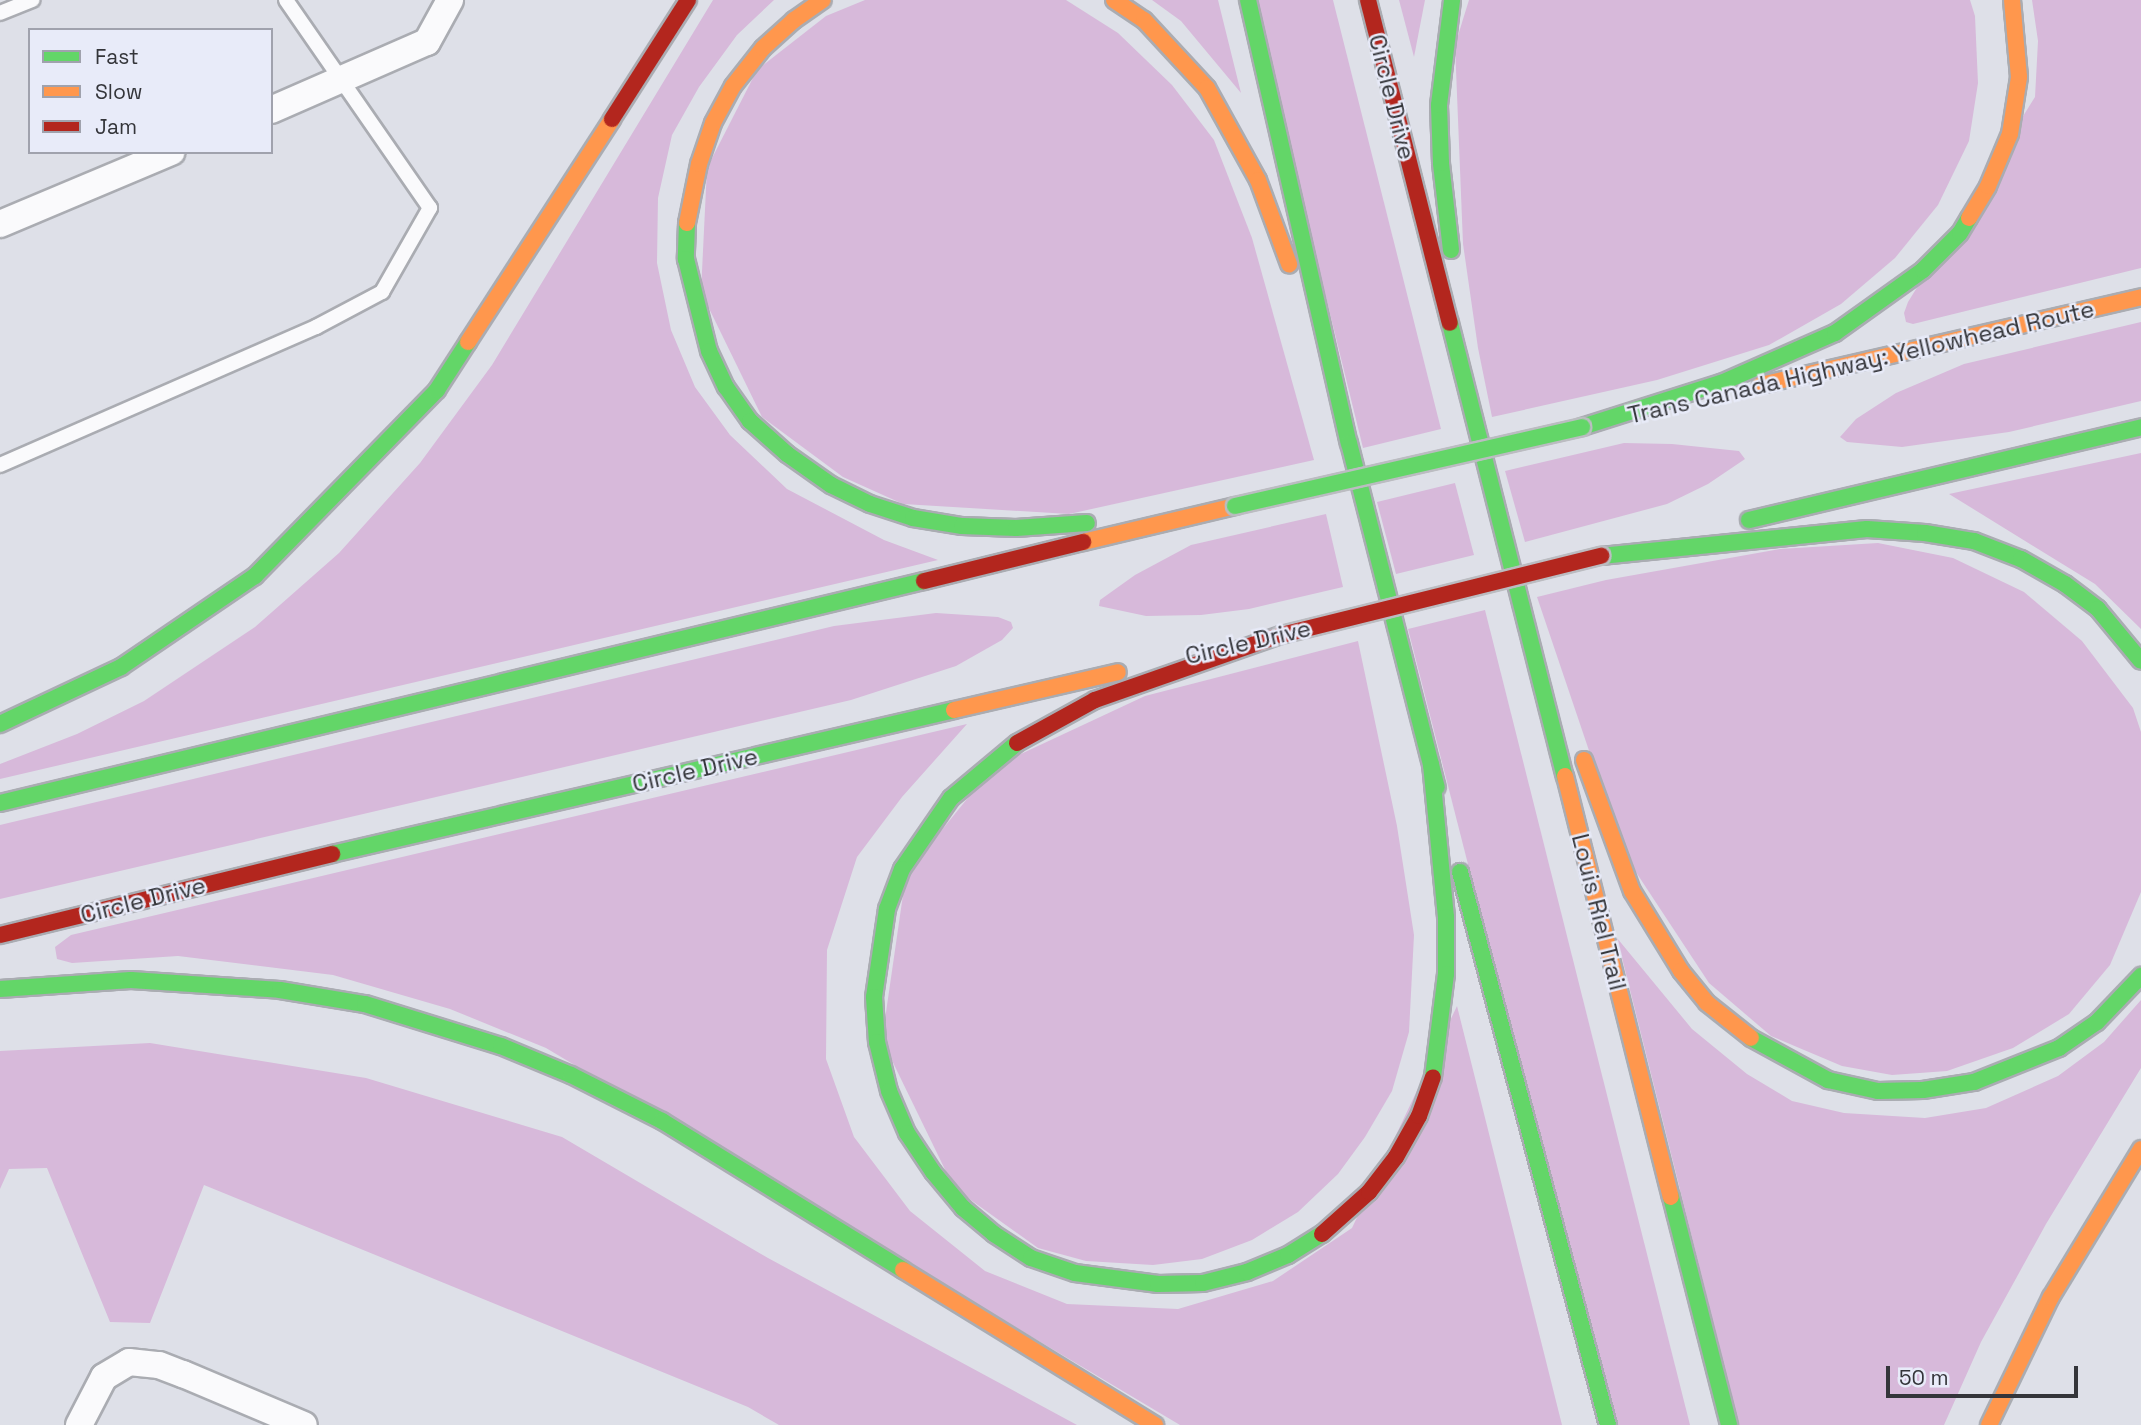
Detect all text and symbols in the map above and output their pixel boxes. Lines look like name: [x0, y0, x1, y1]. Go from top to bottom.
legend: [28, 28, 273, 154]
street label: Circle Drive: [1363, 31, 1421, 163]
text: Fast: [95, 43, 139, 70]
text: Slow: [95, 78, 143, 105]
text: Jam: [95, 113, 137, 140]
street label: Trans Canada Highway: Yellowhead Route: [1625, 294, 2097, 430]
street label: Circle Drive: [1182, 614, 1314, 670]
street label: Circle Drive: [629, 742, 761, 798]
street label: Louis Riel Trail: [1566, 830, 1632, 994]
street label: Circle Drive: [77, 871, 209, 929]
scale bar: [1889, 1352, 2082, 1396]
text: 50 m: [1899, 1364, 1949, 1391]

